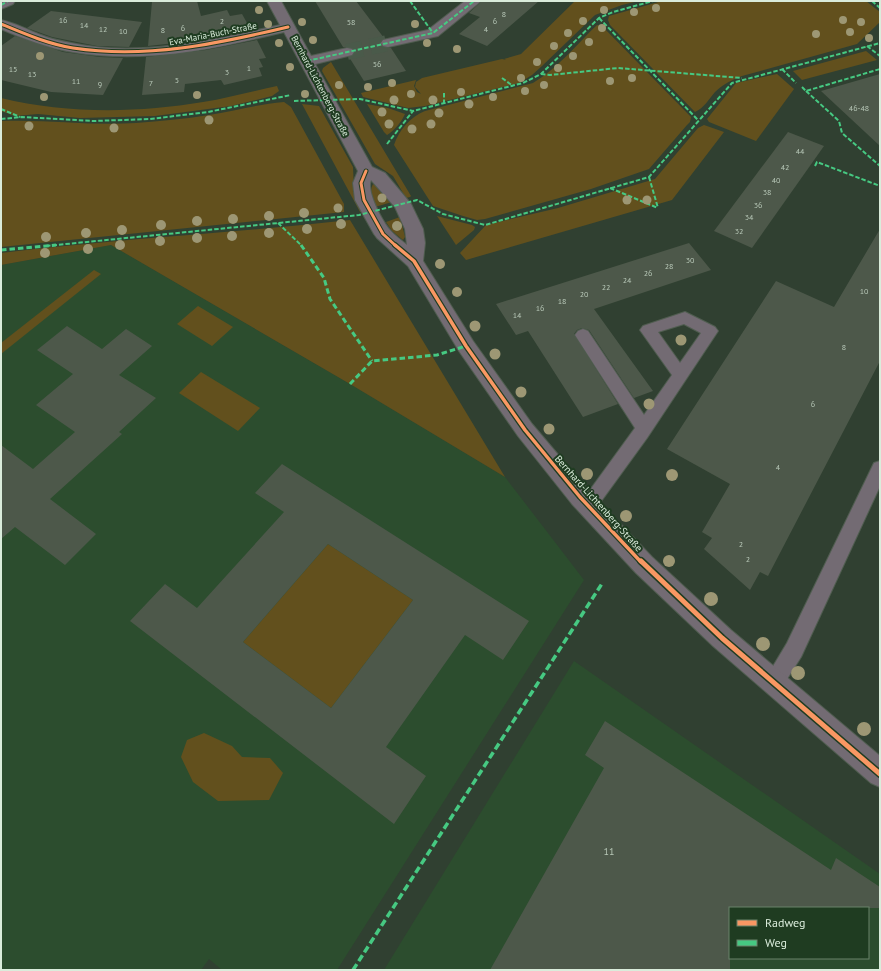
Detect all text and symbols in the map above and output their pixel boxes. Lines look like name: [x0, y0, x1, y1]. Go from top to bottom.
house number: 8: [502, 9, 506, 19]
house number: 16: [59, 15, 67, 25]
house number: 2: [220, 16, 224, 26]
house number: 6: [493, 16, 497, 26]
house number: 58: [347, 17, 355, 27]
house number: 14: [80, 20, 89, 30]
street label: Eva-Maria-Buch-Straße: [168, 20, 258, 47]
house number: 6: [181, 23, 185, 33]
house number: 12: [99, 24, 107, 34]
house number: 4: [484, 24, 489, 34]
house number: 8: [161, 25, 165, 35]
house number: 10: [119, 26, 128, 36]
street label: Bernhard-Lichtenberg-Straße: [289, 33, 352, 138]
house number: 56: [373, 59, 381, 69]
house number: 1: [247, 63, 251, 73]
house number: 15: [9, 64, 17, 74]
house number: 3: [225, 67, 229, 77]
house number: 13: [28, 69, 36, 79]
house number: 5: [175, 75, 179, 85]
house number: 11: [72, 76, 80, 86]
house number: 7: [149, 78, 153, 88]
house number: 9: [98, 79, 102, 89]
house number: 46-48: [849, 103, 869, 113]
house number: 44: [796, 146, 805, 156]
house number: 42: [781, 162, 789, 172]
house number: 40: [772, 175, 781, 185]
house number: 38: [763, 187, 771, 197]
house number: 36: [754, 200, 762, 210]
house number: 34: [745, 212, 754, 222]
house number: 32: [735, 226, 743, 236]
house number: 30: [686, 255, 695, 265]
house number: 28: [665, 261, 673, 271]
house number: 26: [644, 268, 652, 278]
house number: 24: [623, 275, 632, 285]
house number: 22: [602, 282, 610, 292]
house number: 10: [860, 286, 869, 296]
house number: 20: [580, 289, 589, 299]
house number: 18: [558, 296, 566, 306]
house number: 16: [536, 303, 544, 313]
house number: 14: [513, 310, 522, 320]
house number: 8: [842, 342, 846, 352]
house number: 6: [811, 399, 815, 409]
street label: Bernhard-Lichtenberg-Straße: [552, 452, 645, 554]
house number: 4: [776, 462, 781, 472]
house number: 2: [739, 539, 743, 549]
house number: 2: [746, 554, 750, 564]
house number: 11: [604, 845, 614, 858]
legend: [729, 907, 869, 959]
text: Radweg: [765, 915, 806, 930]
text: Weg: [765, 935, 787, 950]

